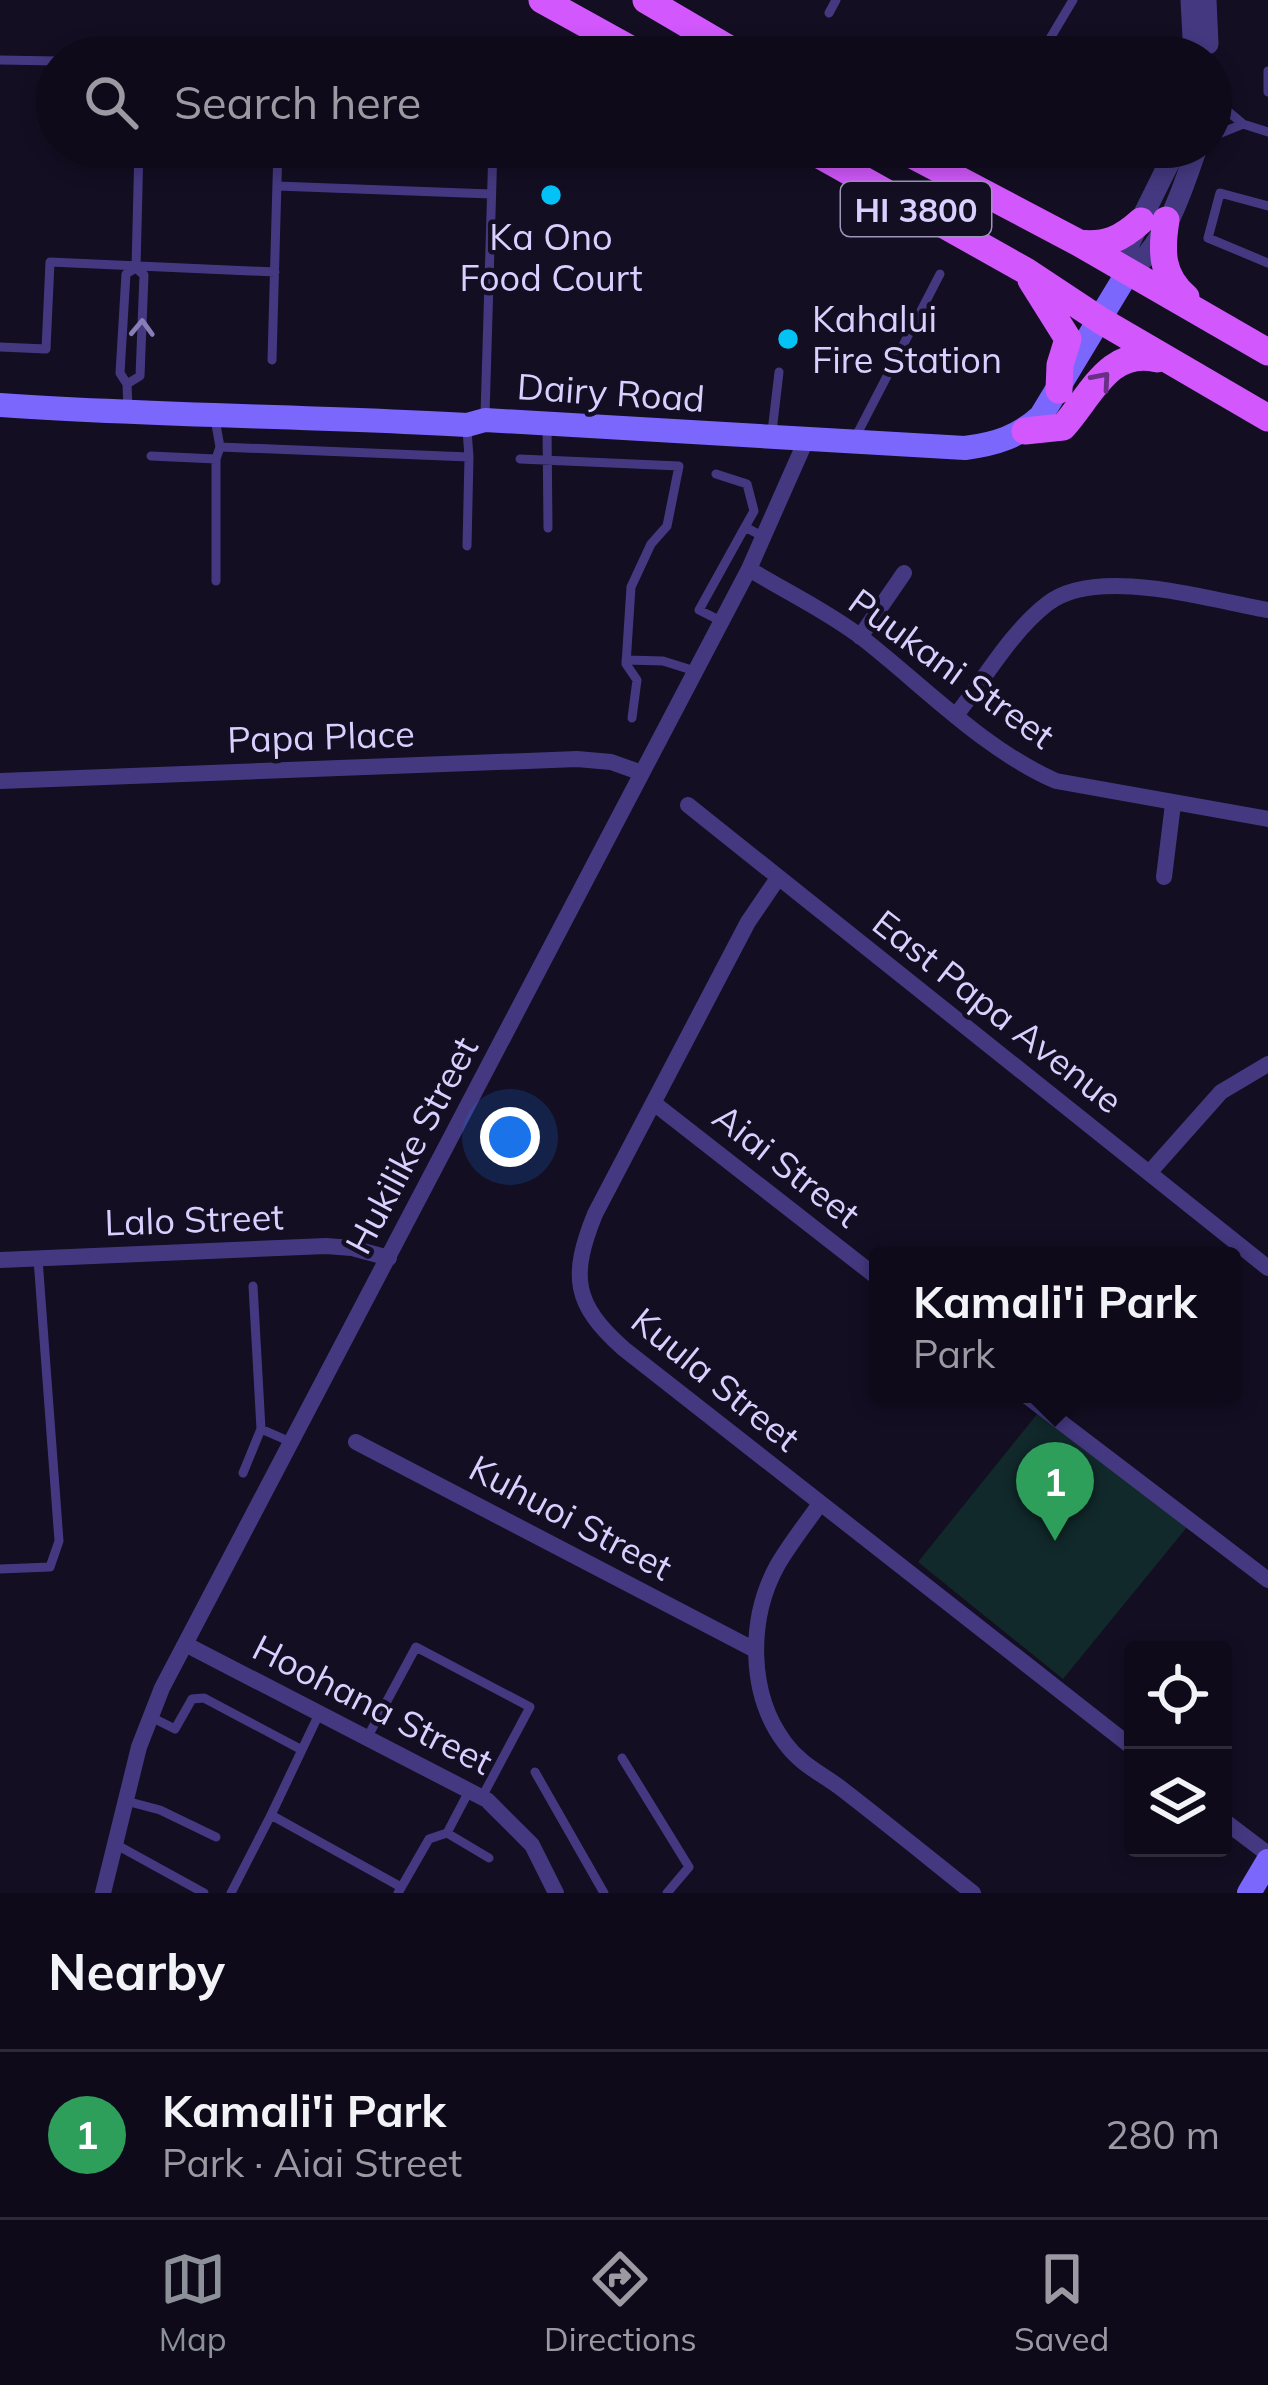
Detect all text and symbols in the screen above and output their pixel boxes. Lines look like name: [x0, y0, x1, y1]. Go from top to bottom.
search box: [36, 36, 1232, 168]
icon: search: [78, 69, 144, 135]
text: Search here: [174, 74, 421, 130]
marker: Ka Ono Food Court: [538, 182, 564, 208]
road number: HI 3800: [841, 182, 991, 236]
place label: Ka Ono Food Court: [460, 214, 642, 300]
place label: Kahalui Fire Station: [812, 296, 1002, 382]
one-way arrow: [129, 318, 155, 337]
marker: Kahalui Fire Station: [775, 326, 801, 352]
street label: Dairy Road: [516, 363, 706, 421]
one-way arrow: [1088, 372, 1109, 394]
street label: Puukani Street: [840, 578, 1064, 758]
street label: Papa Place: [227, 710, 415, 762]
street label: East Papa Avenue: [864, 900, 1132, 1122]
street label: Hukilike Street: [335, 1029, 487, 1261]
street label: Aiai Street: [705, 1094, 869, 1236]
your location: [480, 1107, 540, 1167]
street label: Lalo Street: [104, 1193, 284, 1245]
popup: [869, 1247, 1241, 1403]
text: Kamali'i Park: [913, 1273, 1197, 1329]
street label: Kuula Street: [623, 1298, 809, 1460]
text: Park: [913, 1329, 995, 1378]
pin: 1: [1016, 1442, 1094, 1541]
street label: Kuhuoi Street: [462, 1445, 680, 1589]
street label: Hoohana Street: [246, 1624, 500, 1784]
map controls: [1124, 1641, 1232, 1857]
button: locate: [1124, 1641, 1232, 1749]
button: layers: [1124, 1749, 1232, 1857]
text: Nearby: [48, 1939, 225, 2003]
text: Kamali'i Park: [162, 2082, 446, 2138]
text: 1: [75, 2110, 99, 2159]
text: 280 m: [1105, 2110, 1220, 2159]
text: Park · Aiai Street: [162, 2138, 462, 2187]
tab: Map: [159, 2246, 227, 2359]
tab: Directions: [544, 2246, 697, 2359]
tab: Saved: [1014, 2246, 1109, 2359]

